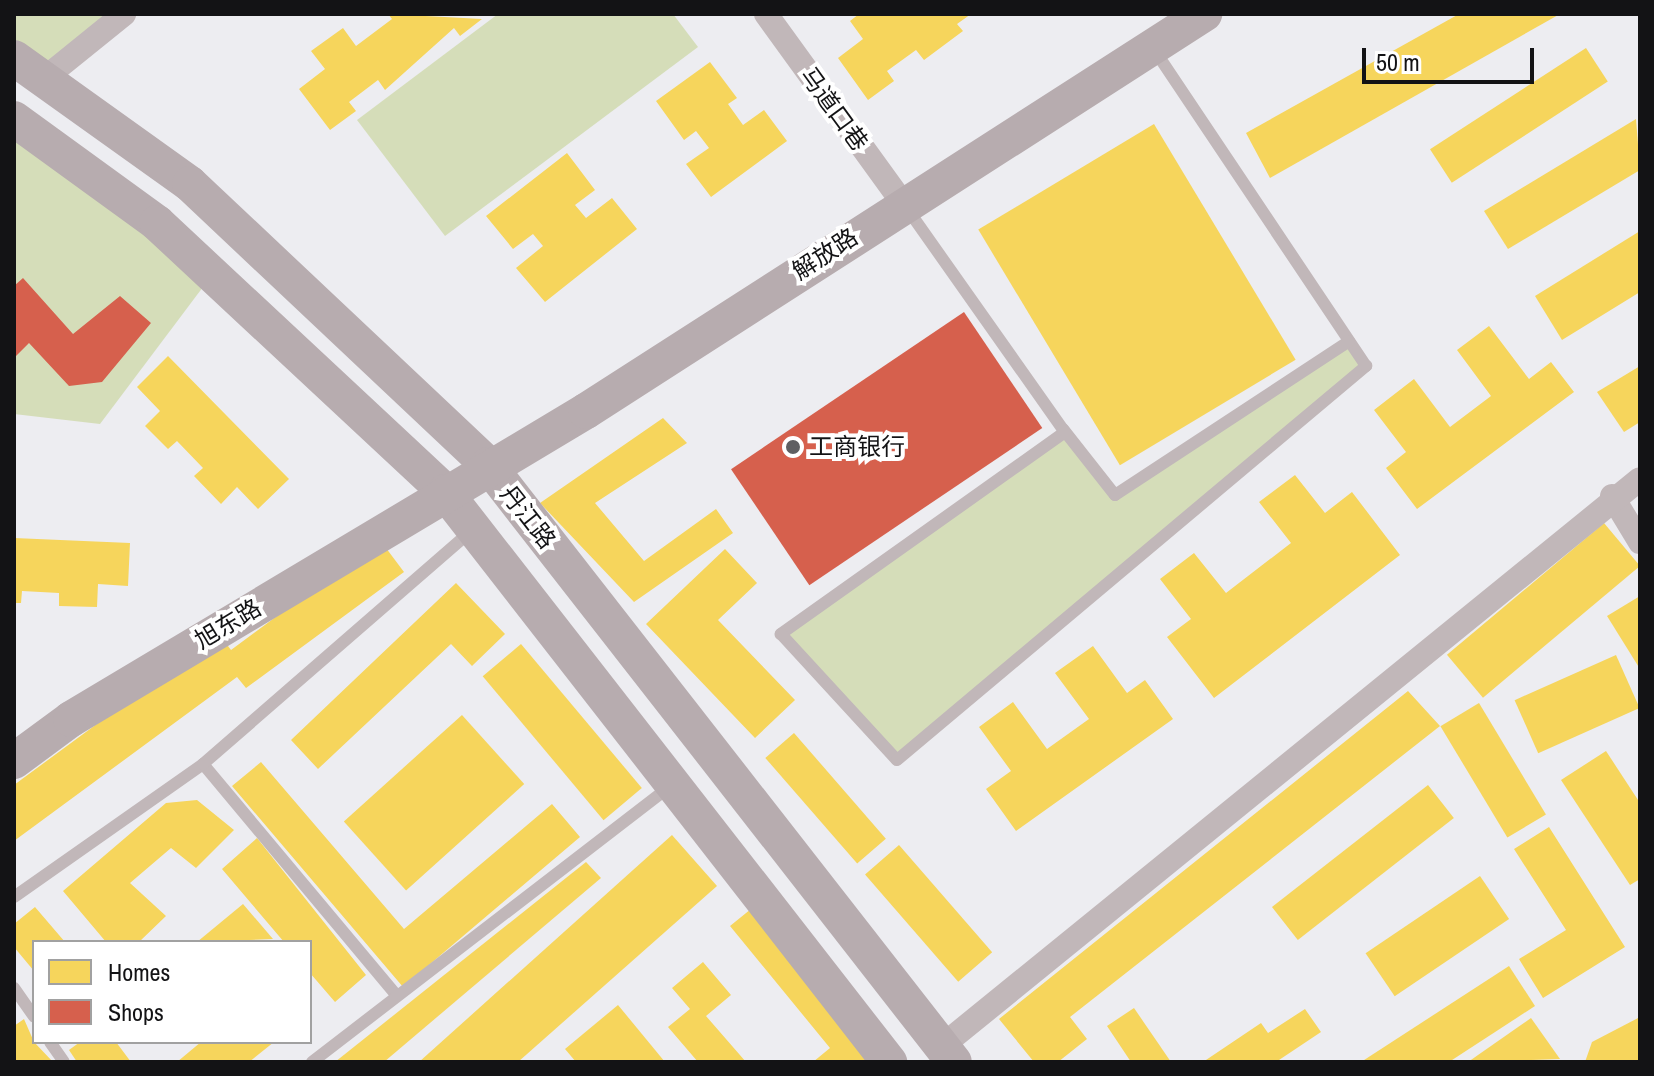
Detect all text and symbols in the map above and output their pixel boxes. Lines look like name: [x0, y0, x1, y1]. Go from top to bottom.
scale bar: [1366, 32, 1538, 82]
text: 50 m: [1376, 46, 1420, 78]
street label: 马道口巷: [794, 62, 874, 156]
street label: 解放路: [787, 222, 863, 286]
place label: 工商银行: [809, 433, 905, 461]
marker: 工商银行: [784, 438, 802, 456]
street label: 丹江路: [494, 480, 562, 554]
street label: 旭东路: [190, 593, 266, 655]
legend: [32, 940, 312, 1044]
text: Homes: [108, 956, 170, 988]
text: Shops: [108, 996, 164, 1028]

